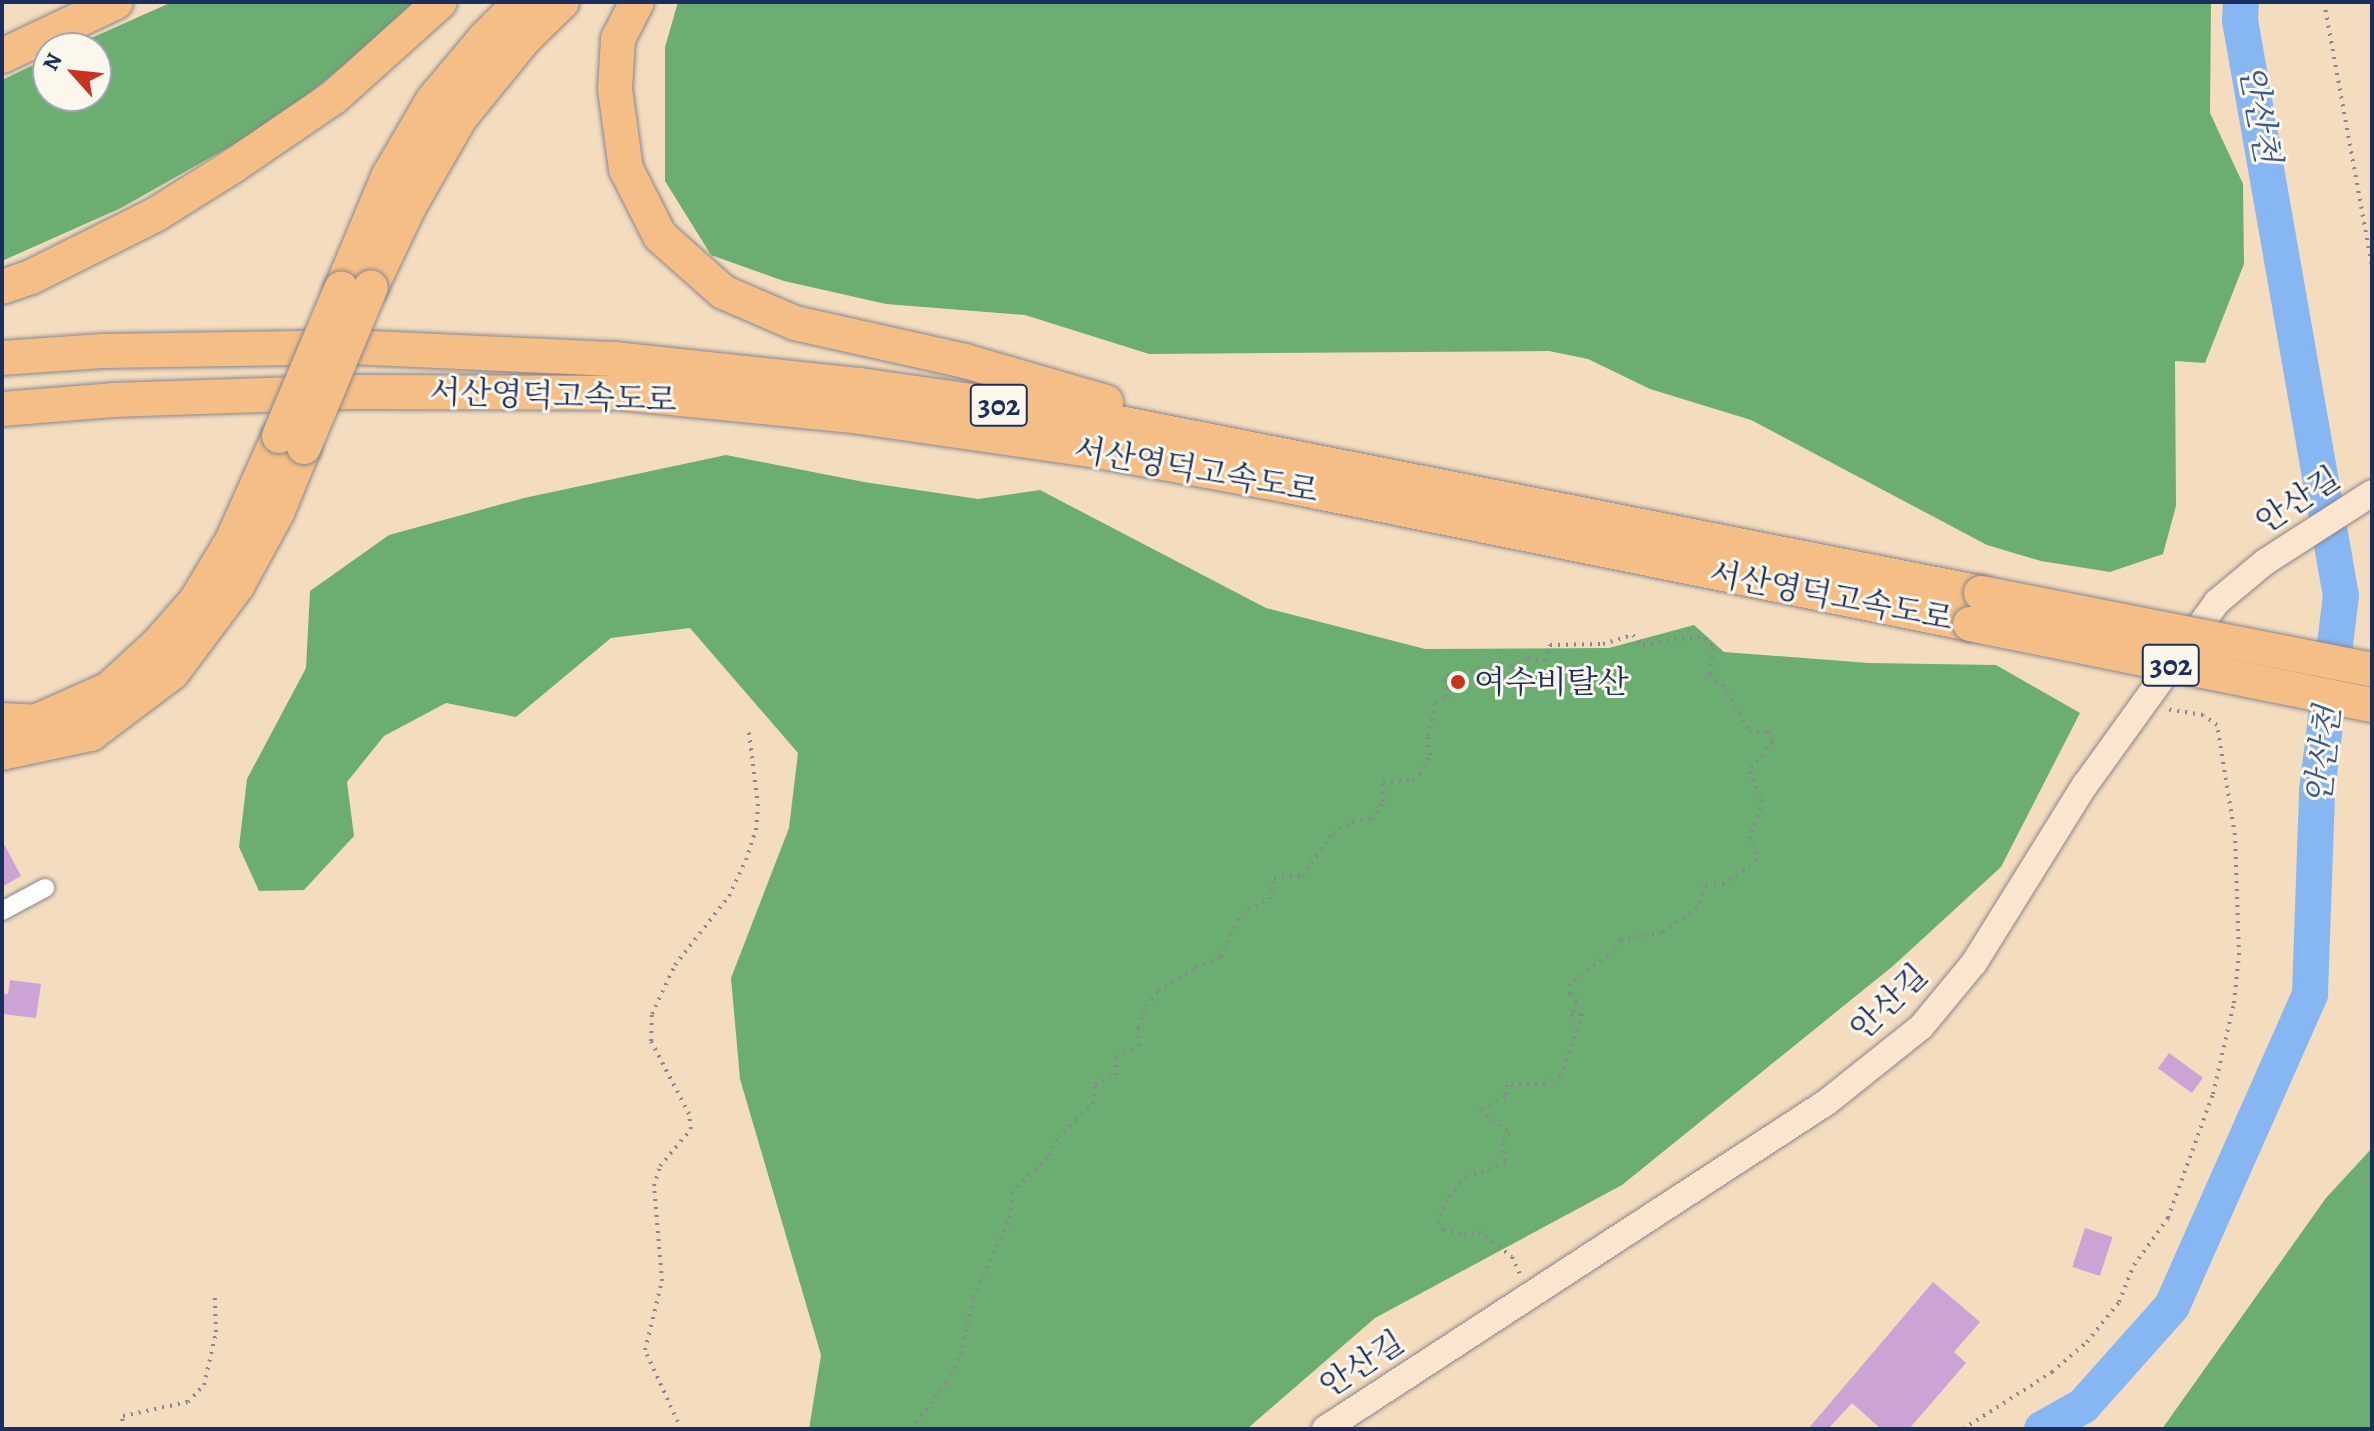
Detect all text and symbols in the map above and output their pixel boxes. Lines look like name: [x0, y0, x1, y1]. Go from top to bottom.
north arrow: [32, 32, 112, 112]
text: N: [35, 48, 69, 76]
water label: 안산천: [2231, 62, 2289, 166]
street label: 서산영덕고속도로: [429, 372, 677, 420]
road number: 302: [969, 379, 1029, 431]
street label: 서산영덕고속도로: [1071, 430, 1321, 510]
street label: 안산길: [2249, 459, 2347, 541]
street label: 서산영덕고속도로: [1706, 554, 1956, 638]
road number: 302: [2141, 639, 2201, 691]
place label: 여수비탈산: [1474, 663, 1629, 701]
marker: 여수비탈산: [1449, 673, 1467, 691]
water label: 안산천: [2298, 704, 2348, 806]
street label: 안산길: [1842, 956, 1936, 1048]
street label: 안산길: [1313, 1323, 1411, 1405]

